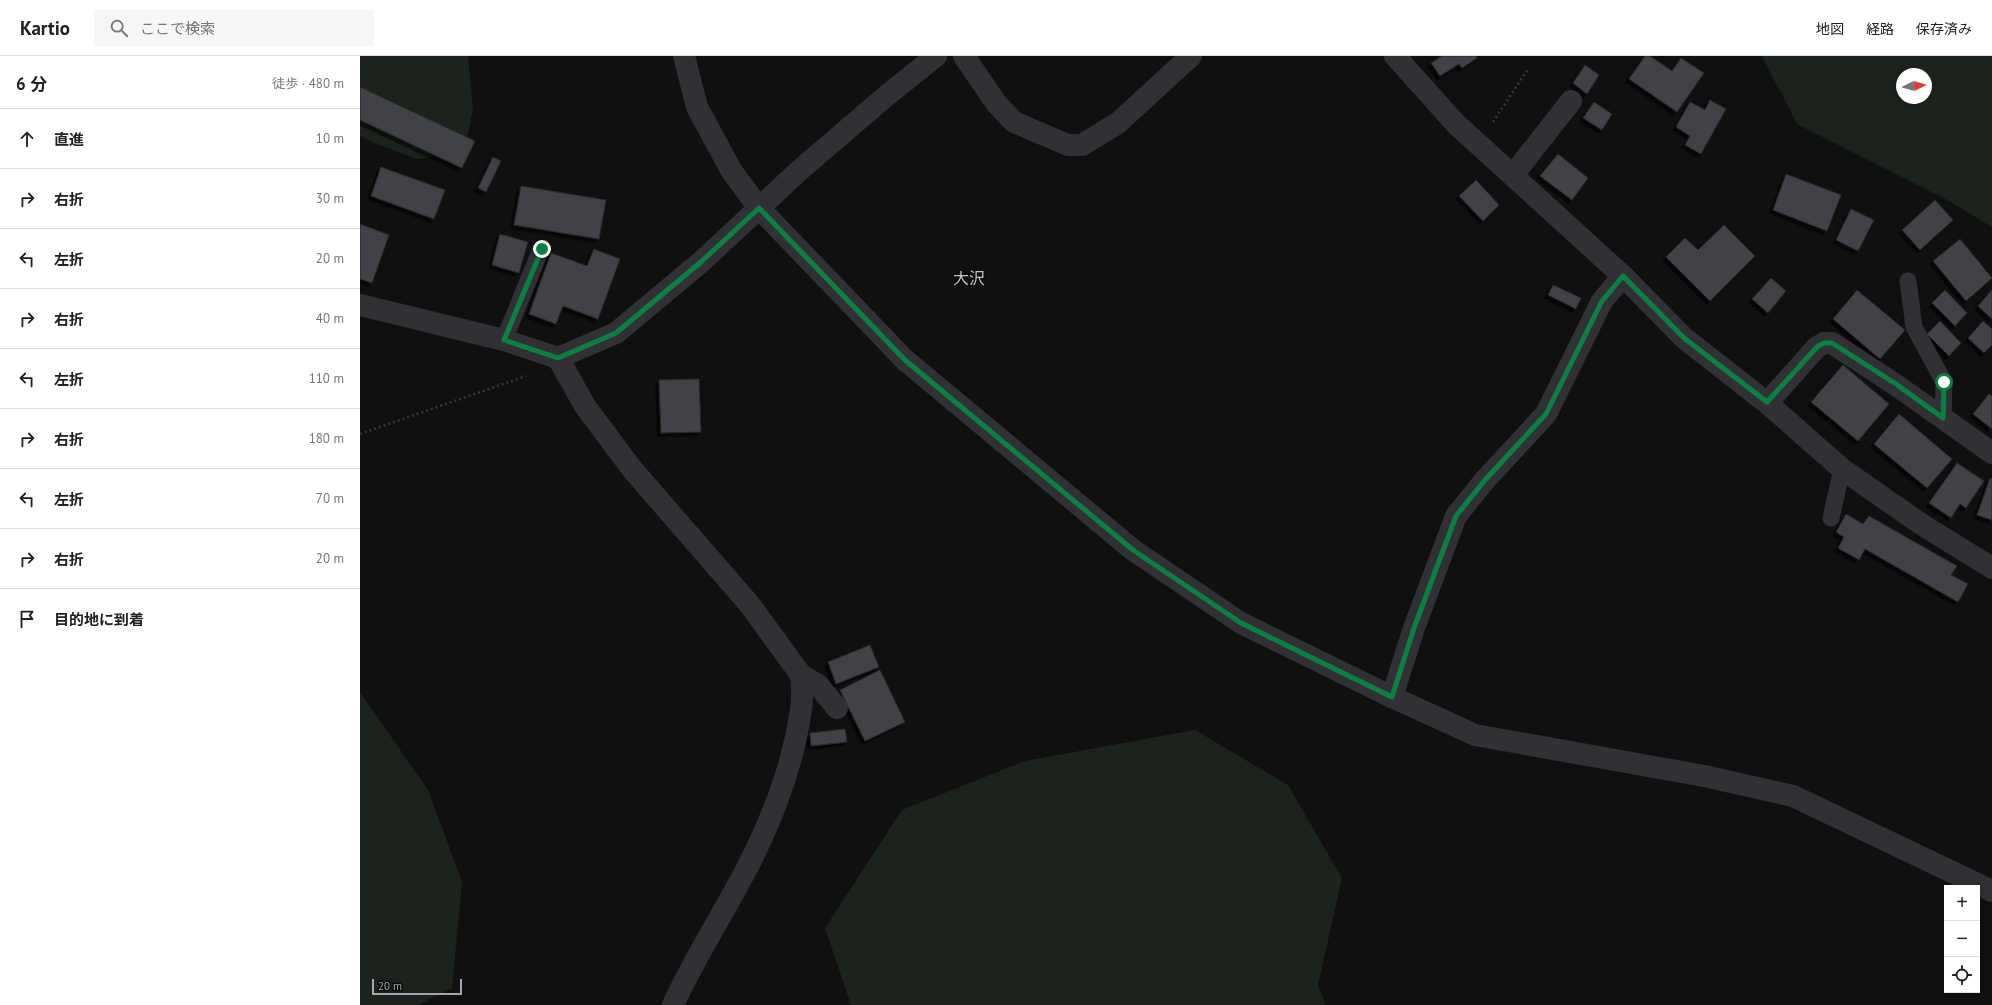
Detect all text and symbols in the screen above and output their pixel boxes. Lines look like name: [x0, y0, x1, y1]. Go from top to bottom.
search box: [94, 10, 374, 46]
text: Kartio: [20, 16, 70, 40]
icon: search: [108, 17, 130, 39]
text: ここで検索: [140, 19, 215, 38]
text: 地図: [1816, 20, 1844, 38]
text: 経路: [1866, 20, 1894, 38]
text: 保存済み: [1916, 20, 1972, 38]
north arrow: [1896, 68, 1932, 104]
text: 6 分: [16, 73, 47, 95]
text: 徒歩 · 480 m: [272, 75, 344, 92]
icon: ahead: [16, 128, 38, 150]
text: 直進: [54, 130, 84, 149]
text: 10 m: [316, 130, 344, 147]
icon: right: [16, 188, 38, 210]
text: 右折: [54, 190, 84, 209]
text: 30 m: [316, 190, 344, 207]
route end: [533, 240, 551, 258]
icon: left: [16, 248, 38, 270]
text: 左折: [54, 250, 84, 269]
text: 20 m: [316, 250, 344, 267]
district label: 大沢: [953, 268, 985, 288]
icon: right: [16, 308, 38, 330]
text: 右折: [54, 310, 84, 329]
text: 40 m: [316, 310, 344, 327]
icon: left: [16, 368, 38, 390]
text: 左折: [54, 370, 84, 389]
text: 110 m: [309, 370, 344, 387]
route start: [1935, 373, 1953, 391]
icon: right: [16, 428, 38, 450]
text: 右折: [54, 430, 84, 449]
text: 180 m: [309, 430, 344, 447]
icon: left: [16, 488, 38, 510]
text: 左折: [54, 490, 84, 509]
text: 70 m: [316, 490, 344, 507]
icon: right: [16, 548, 38, 570]
text: 右折: [54, 550, 84, 569]
text: 20 m: [316, 550, 344, 567]
icon: arrive: [16, 608, 38, 630]
text: 目的地に到着: [54, 610, 144, 629]
map controls: [1944, 885, 1980, 993]
button: +: [1944, 885, 1980, 921]
button: −: [1944, 921, 1980, 957]
button: locate: [1944, 957, 1980, 993]
scale bar: [372, 977, 462, 996]
text: 20 m: [378, 979, 402, 993]

